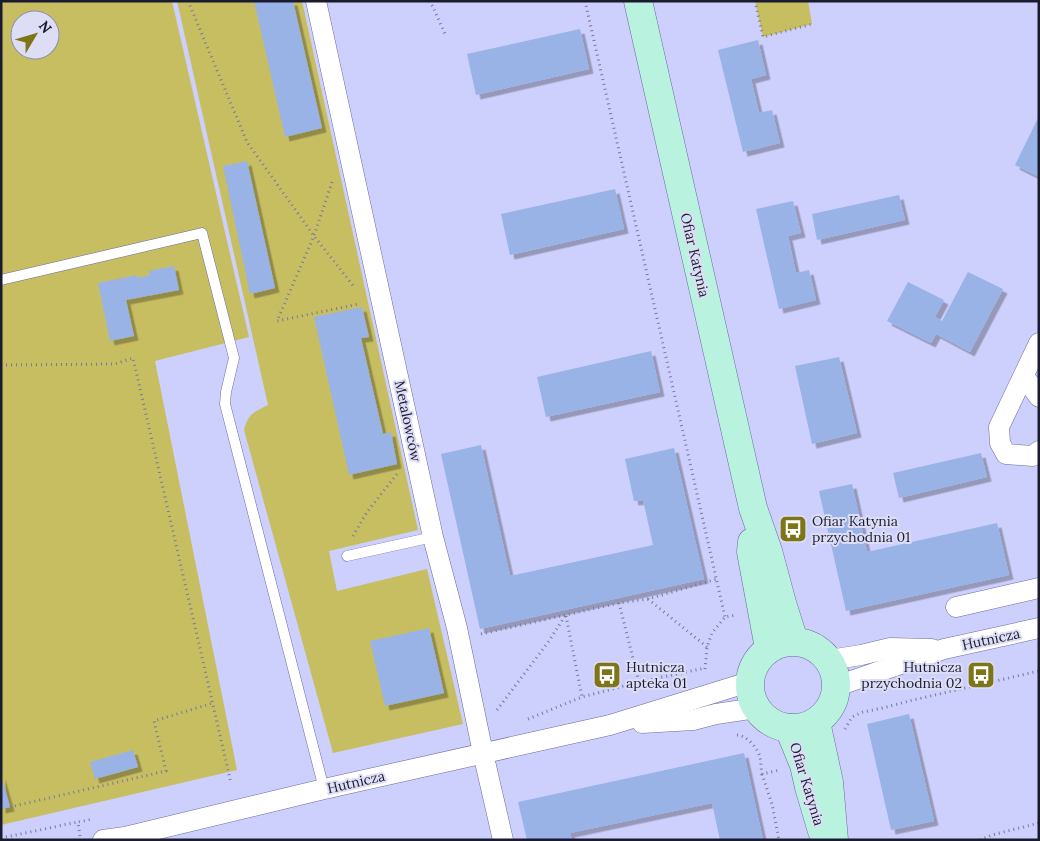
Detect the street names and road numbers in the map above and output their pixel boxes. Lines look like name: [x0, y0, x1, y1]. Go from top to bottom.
street label: Ofiar Katynia: [677, 211, 713, 299]
street label: Metalowców: [391, 379, 426, 464]
street label: Hutnicza: [960, 624, 1022, 654]
street label: Ofiar Katynia: [786, 740, 828, 828]
street label: Hutnicza: [325, 767, 387, 797]

